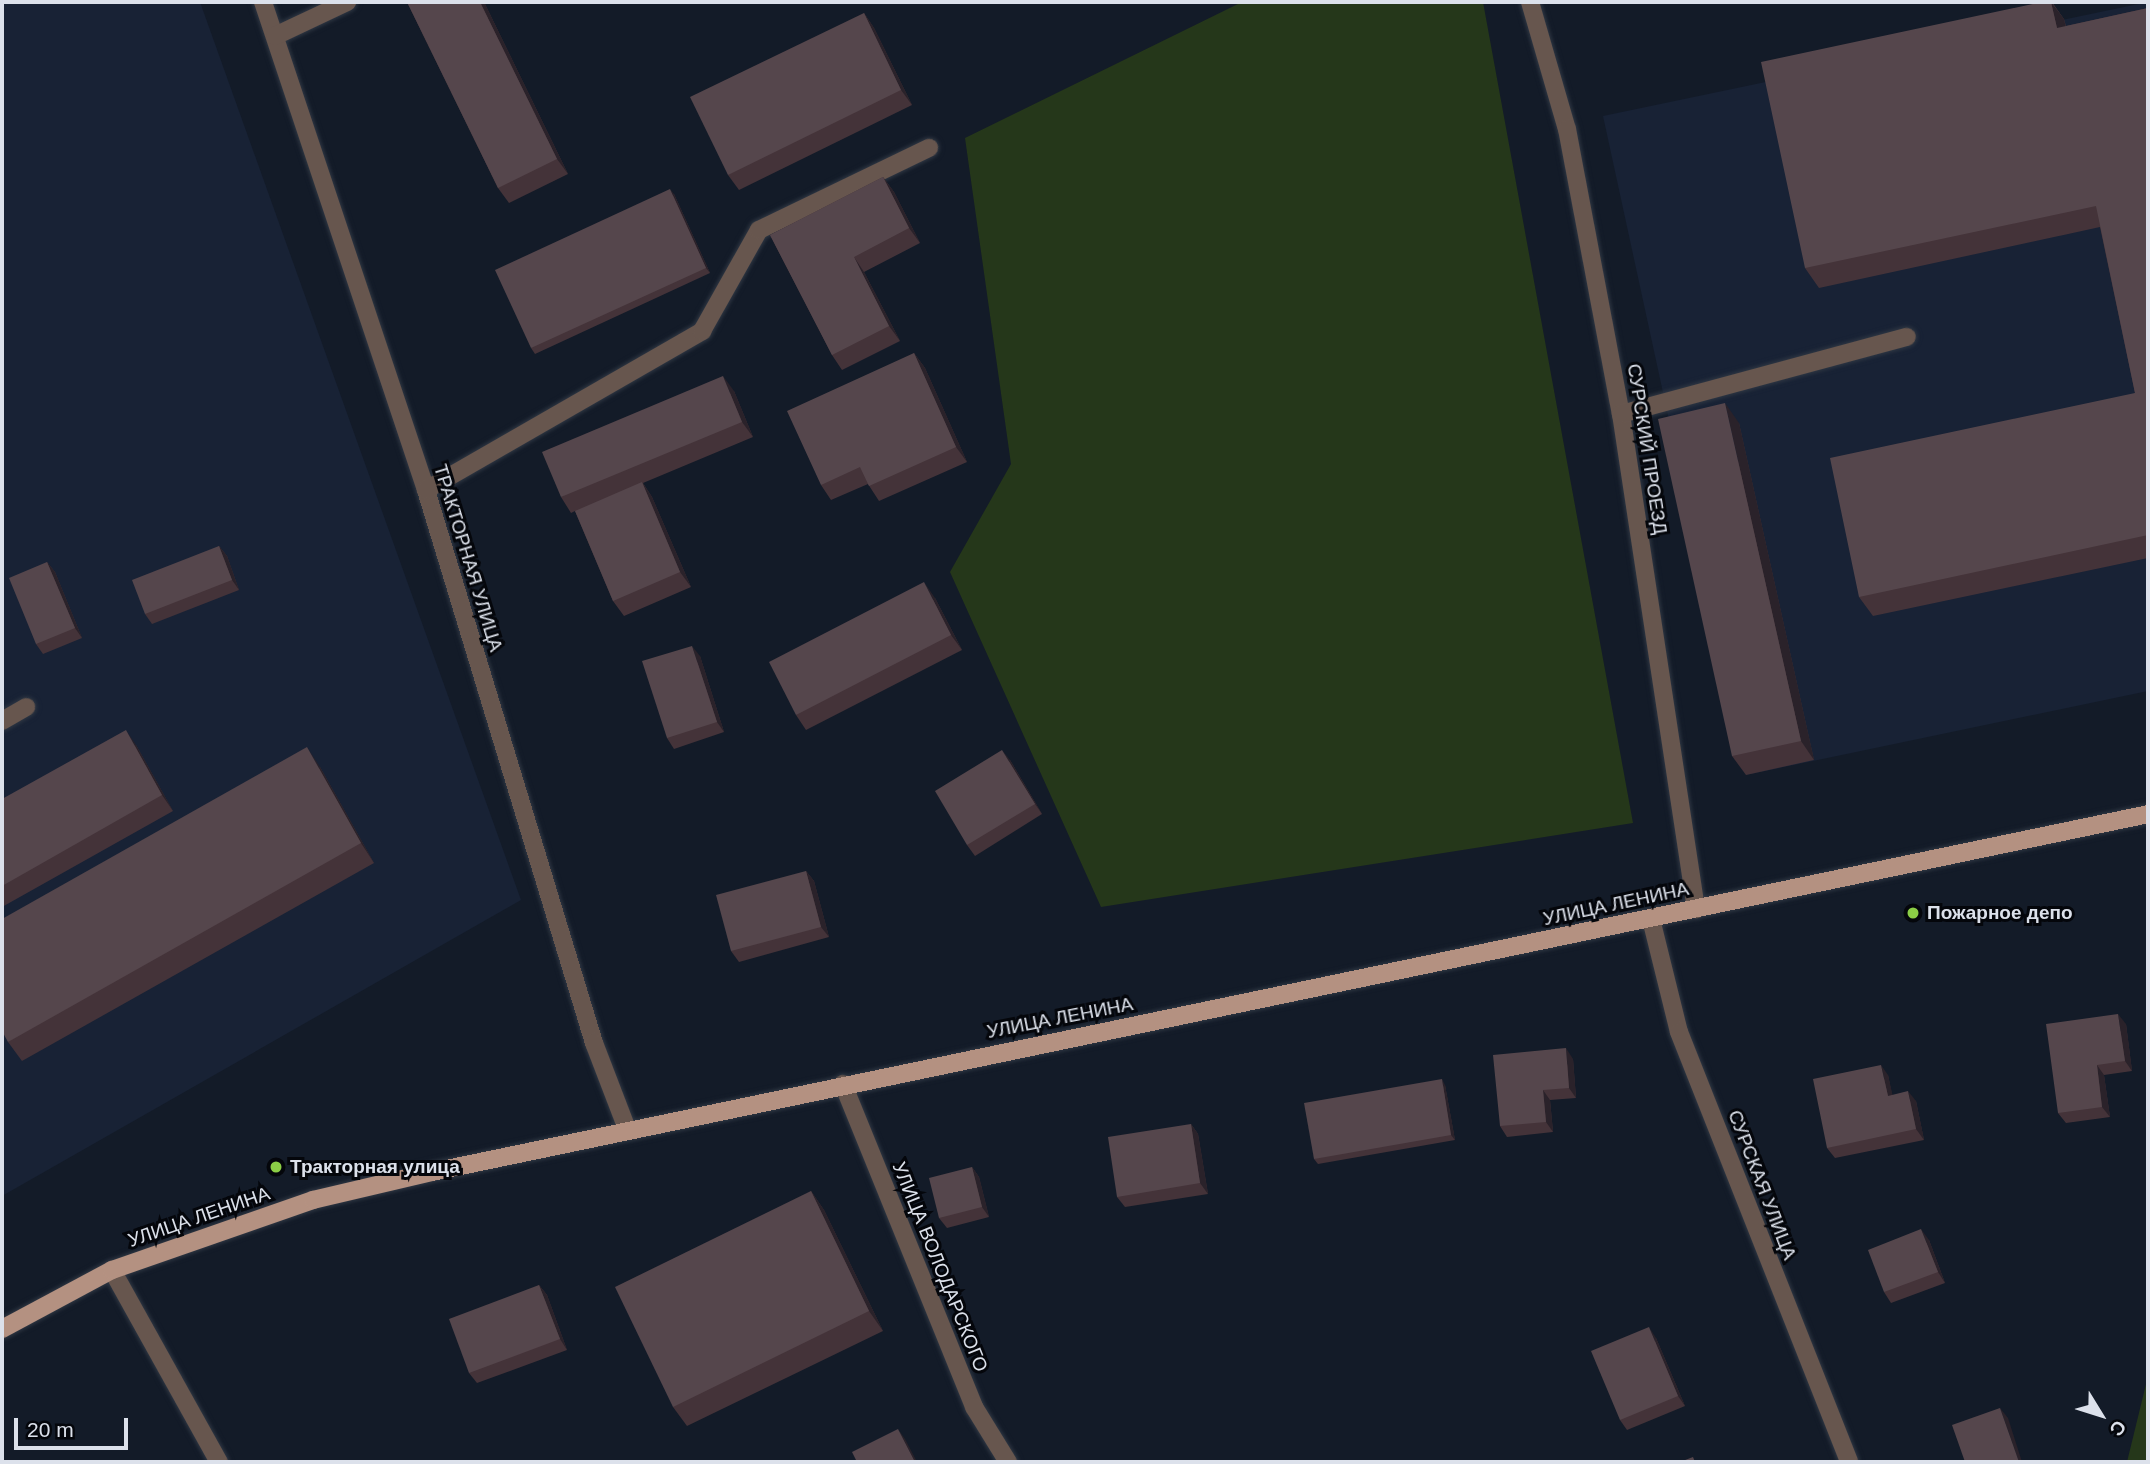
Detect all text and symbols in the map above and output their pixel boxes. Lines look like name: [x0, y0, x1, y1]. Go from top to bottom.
street label: СУРСКИЙ ПРОЕЗД: [1622, 362, 1672, 536]
street label: ТРАКТОРНАЯ УЛИЦА: [429, 462, 507, 654]
street label: УЛИЦА ЛЕНИНА: [1541, 877, 1691, 931]
place label: Пожарное депо: [1927, 902, 2073, 924]
marker: Пожарное депо: [1905, 905, 1921, 921]
street label: УЛИЦА ЛЕНИНА: [985, 993, 1135, 1043]
street label: СУРСКАЯ УЛИЦА: [1723, 1107, 1801, 1263]
place label: Тракторная улица: [290, 1156, 460, 1178]
marker: Тракторная улица: [268, 1159, 284, 1175]
street label: УЛИЦА ВОЛОДАРСКОГО: [887, 1159, 993, 1375]
street label: УЛИЦА ЛЕНИНА: [125, 1182, 273, 1252]
north arrow: [2066, 1380, 2136, 1450]
scale bar: [18, 1404, 131, 1448]
text: С: [2105, 1416, 2130, 1440]
text: 20 m: [27, 1418, 74, 1441]

